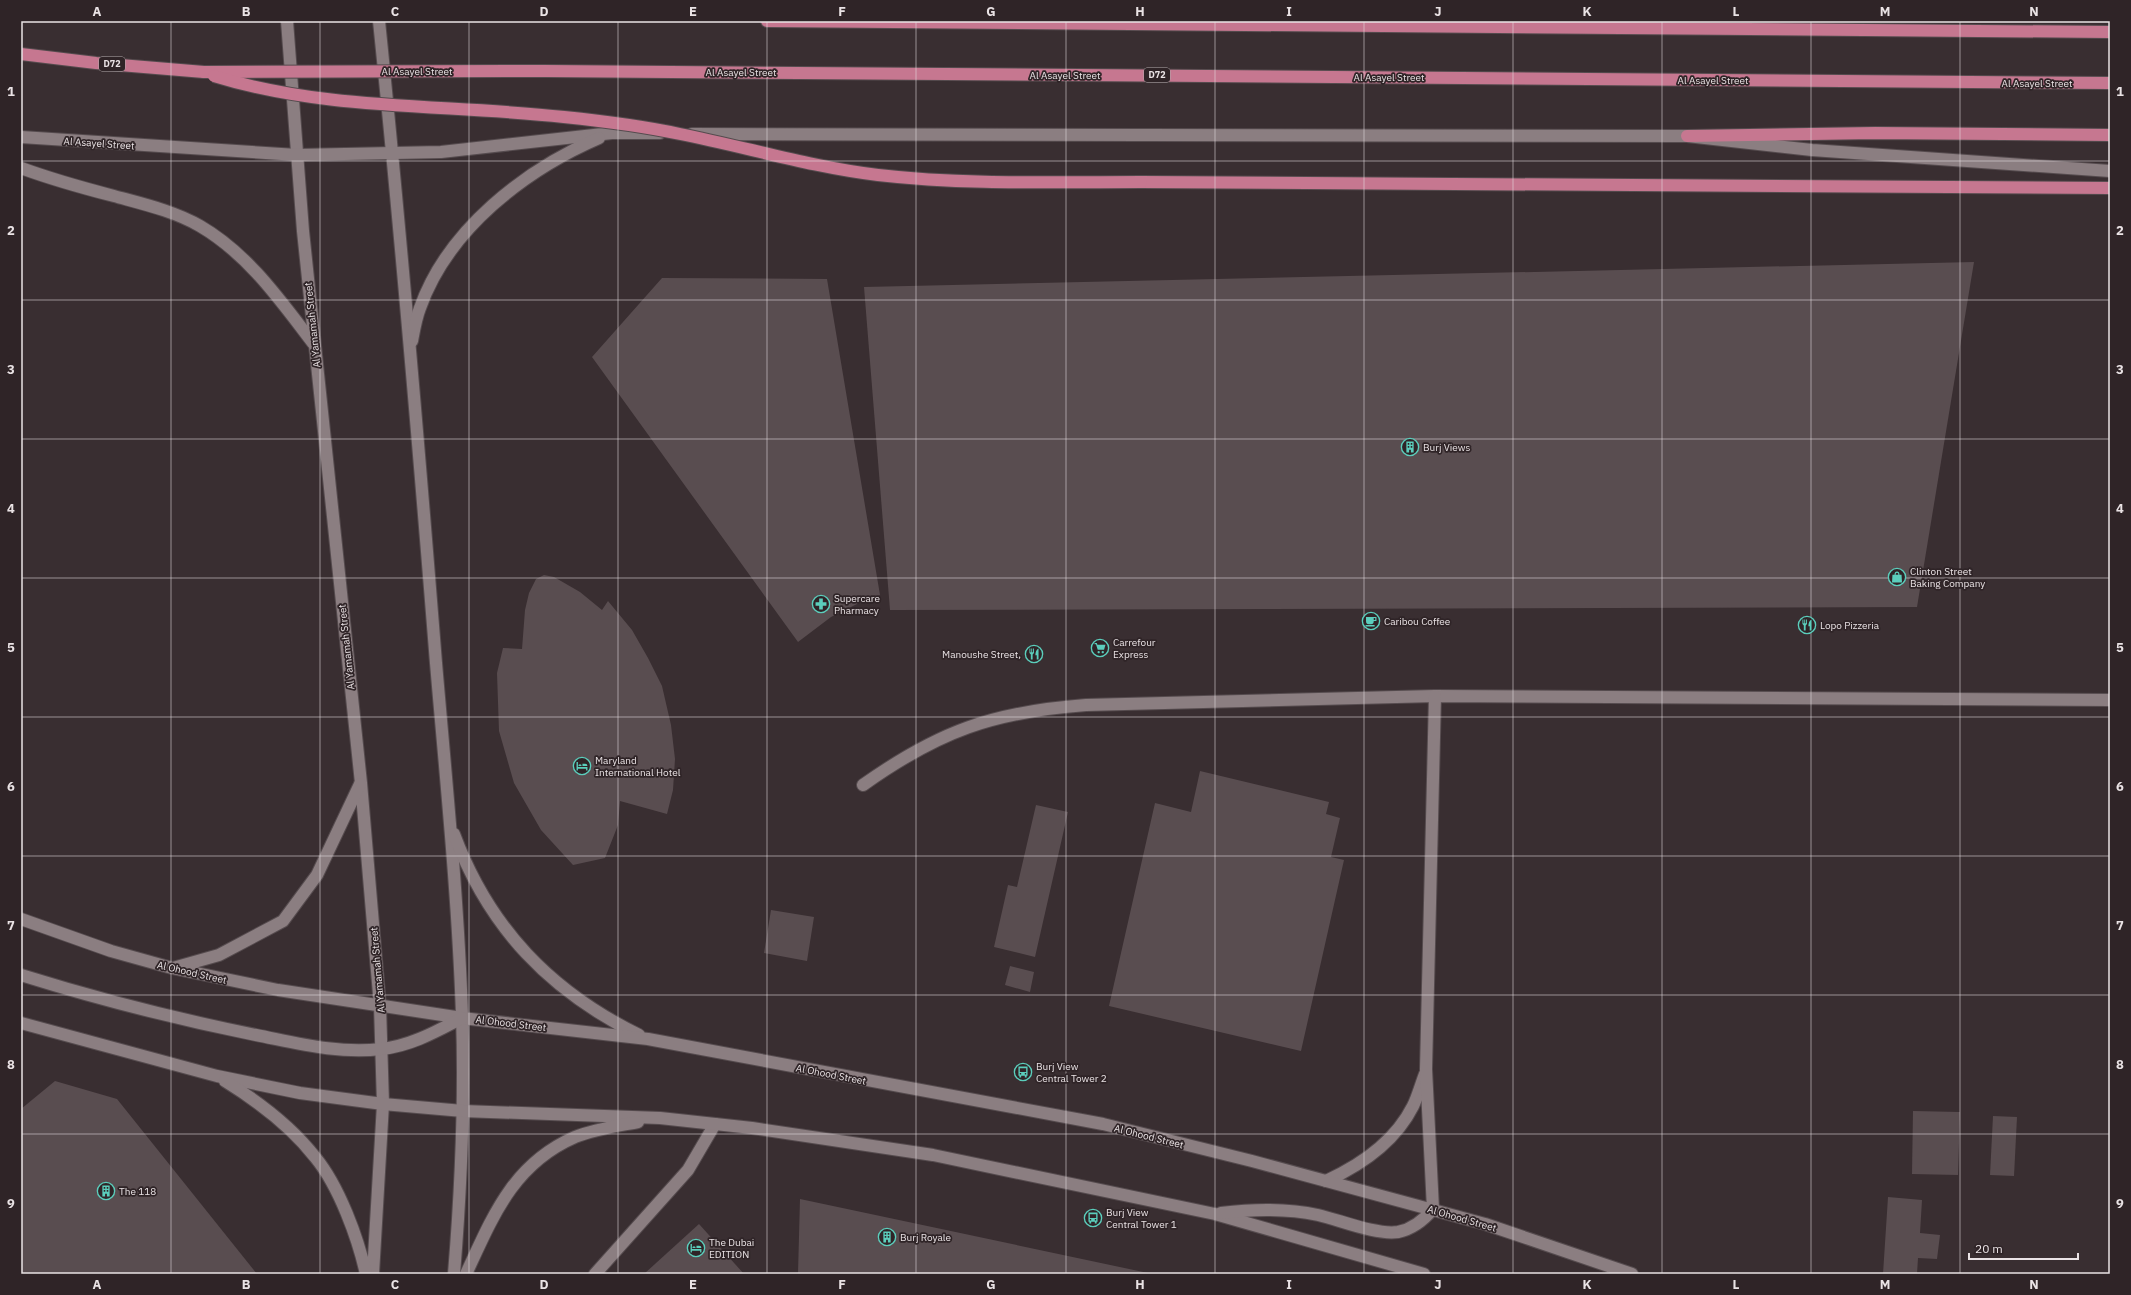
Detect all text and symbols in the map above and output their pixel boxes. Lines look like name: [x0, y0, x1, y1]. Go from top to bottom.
text: A: [93, 3, 102, 20]
text: B: [242, 3, 251, 20]
text: C: [391, 3, 400, 20]
text: D: [539, 3, 549, 20]
text: E: [689, 3, 697, 20]
text: F: [838, 3, 846, 20]
text: G: [986, 3, 996, 20]
text: H: [1135, 3, 1145, 20]
text: I: [1286, 3, 1292, 20]
text: J: [1434, 3, 1442, 20]
text: K: [1582, 3, 1592, 20]
text: L: [1733, 3, 1740, 20]
text: M: [1880, 3, 1890, 20]
text: N: [2029, 3, 2039, 20]
road number: D72: [99, 57, 125, 71]
street label: Al Asayel Street: [382, 65, 453, 78]
street label: Al Asayel Street: [706, 66, 777, 79]
road number: D72: [1144, 68, 1170, 82]
street label: Al Asayel Street: [1030, 69, 1101, 82]
street label: Al Asayel Street: [1354, 71, 1425, 84]
street label: Al Asayel Street: [1678, 74, 1749, 87]
street label: Al Asayel Street: [2002, 77, 2073, 90]
text: 1: [7, 83, 15, 100]
text: 1: [2116, 83, 2124, 100]
street label: Al Asayel Street: [63, 135, 135, 152]
text: 2: [7, 222, 15, 239]
text: 2: [2116, 222, 2124, 239]
street label: Al Yamamah Street: [301, 281, 323, 368]
text: 3: [7, 361, 15, 378]
text: 3: [2116, 361, 2124, 378]
building icon: Burj Views: [1400, 437, 1420, 457]
place label: Burj Views: [1423, 441, 1470, 454]
text: 4: [7, 500, 15, 517]
text: 4: [2116, 500, 2124, 517]
place label: Clinton Street Baking Company: [1910, 565, 1985, 590]
shop icon: Clinton Street Baking Company: [1887, 567, 1907, 587]
place label: Supercare Pharmacy: [834, 592, 880, 617]
pharmacy icon: Supercare Pharmacy: [811, 594, 831, 614]
street label: Al Yamamah Street: [335, 603, 357, 690]
cafe icon: Caribou Coffee: [1361, 611, 1381, 631]
place label: Caribou Coffee: [1384, 615, 1451, 628]
restaurant icon: Lopo Pizzeria: [1797, 615, 1817, 635]
place label: Lopo Pizzeria: [1820, 619, 1880, 632]
place label: Carrefour Express: [1113, 636, 1156, 661]
supermarket icon: Carrefour Express: [1090, 638, 1110, 658]
text: 5: [7, 639, 15, 656]
text: 5: [2116, 639, 2124, 656]
restaurant icon: Manoushe Street,: [1024, 644, 1044, 664]
place label: Manoushe Street,: [942, 648, 1021, 661]
place label: Maryland International Hotel: [595, 754, 681, 779]
hotel icon: Maryland International Hotel: [572, 756, 592, 776]
text: 6: [7, 778, 15, 795]
text: 6: [2116, 778, 2124, 795]
text: 7: [7, 917, 15, 934]
text: 7: [2116, 917, 2124, 934]
street label: Al Yamamah Street: [367, 926, 388, 1013]
street label: Al Ohood Street: [156, 958, 228, 987]
street label: Al Ohood Street: [475, 1013, 547, 1034]
text: 8: [7, 1056, 15, 1073]
text: 8: [2116, 1056, 2124, 1073]
place label: Burj View Central Tower 2: [1036, 1060, 1107, 1085]
street label: Al Ohood Street: [795, 1061, 867, 1088]
bus stop icon: Burj View Central Tower 2: [1013, 1062, 1033, 1082]
street label: Al Ohood Street: [1113, 1122, 1185, 1152]
building icon: The 118: [96, 1181, 116, 1201]
place label: The 118: [119, 1185, 156, 1198]
text: 9: [7, 1195, 15, 1212]
text: 9: [2116, 1195, 2124, 1212]
street label: Al Ohood Street: [1426, 1202, 1498, 1235]
place label: Burj View Central Tower 1: [1106, 1206, 1177, 1231]
bus stop icon: Burj View Central Tower 1: [1083, 1208, 1103, 1228]
building icon: Burj Royale: [877, 1227, 897, 1247]
place label: Burj Royale: [900, 1231, 951, 1244]
scale bar: [1969, 1235, 2078, 1261]
place label: The Dubai EDITION: [709, 1236, 754, 1261]
hotel icon: The Dubai EDITION: [686, 1238, 706, 1258]
text: 20 m: [1975, 1241, 2003, 1256]
text: A: [93, 1276, 102, 1293]
text: B: [242, 1276, 251, 1293]
text: C: [391, 1276, 400, 1293]
text: D: [539, 1276, 549, 1293]
text: E: [689, 1276, 697, 1293]
text: F: [838, 1276, 846, 1293]
text: G: [986, 1276, 996, 1293]
text: H: [1135, 1276, 1145, 1293]
text: I: [1286, 1276, 1292, 1293]
text: J: [1434, 1276, 1442, 1293]
text: K: [1582, 1276, 1592, 1293]
text: L: [1733, 1276, 1740, 1293]
text: M: [1880, 1276, 1890, 1293]
text: N: [2029, 1276, 2039, 1293]

